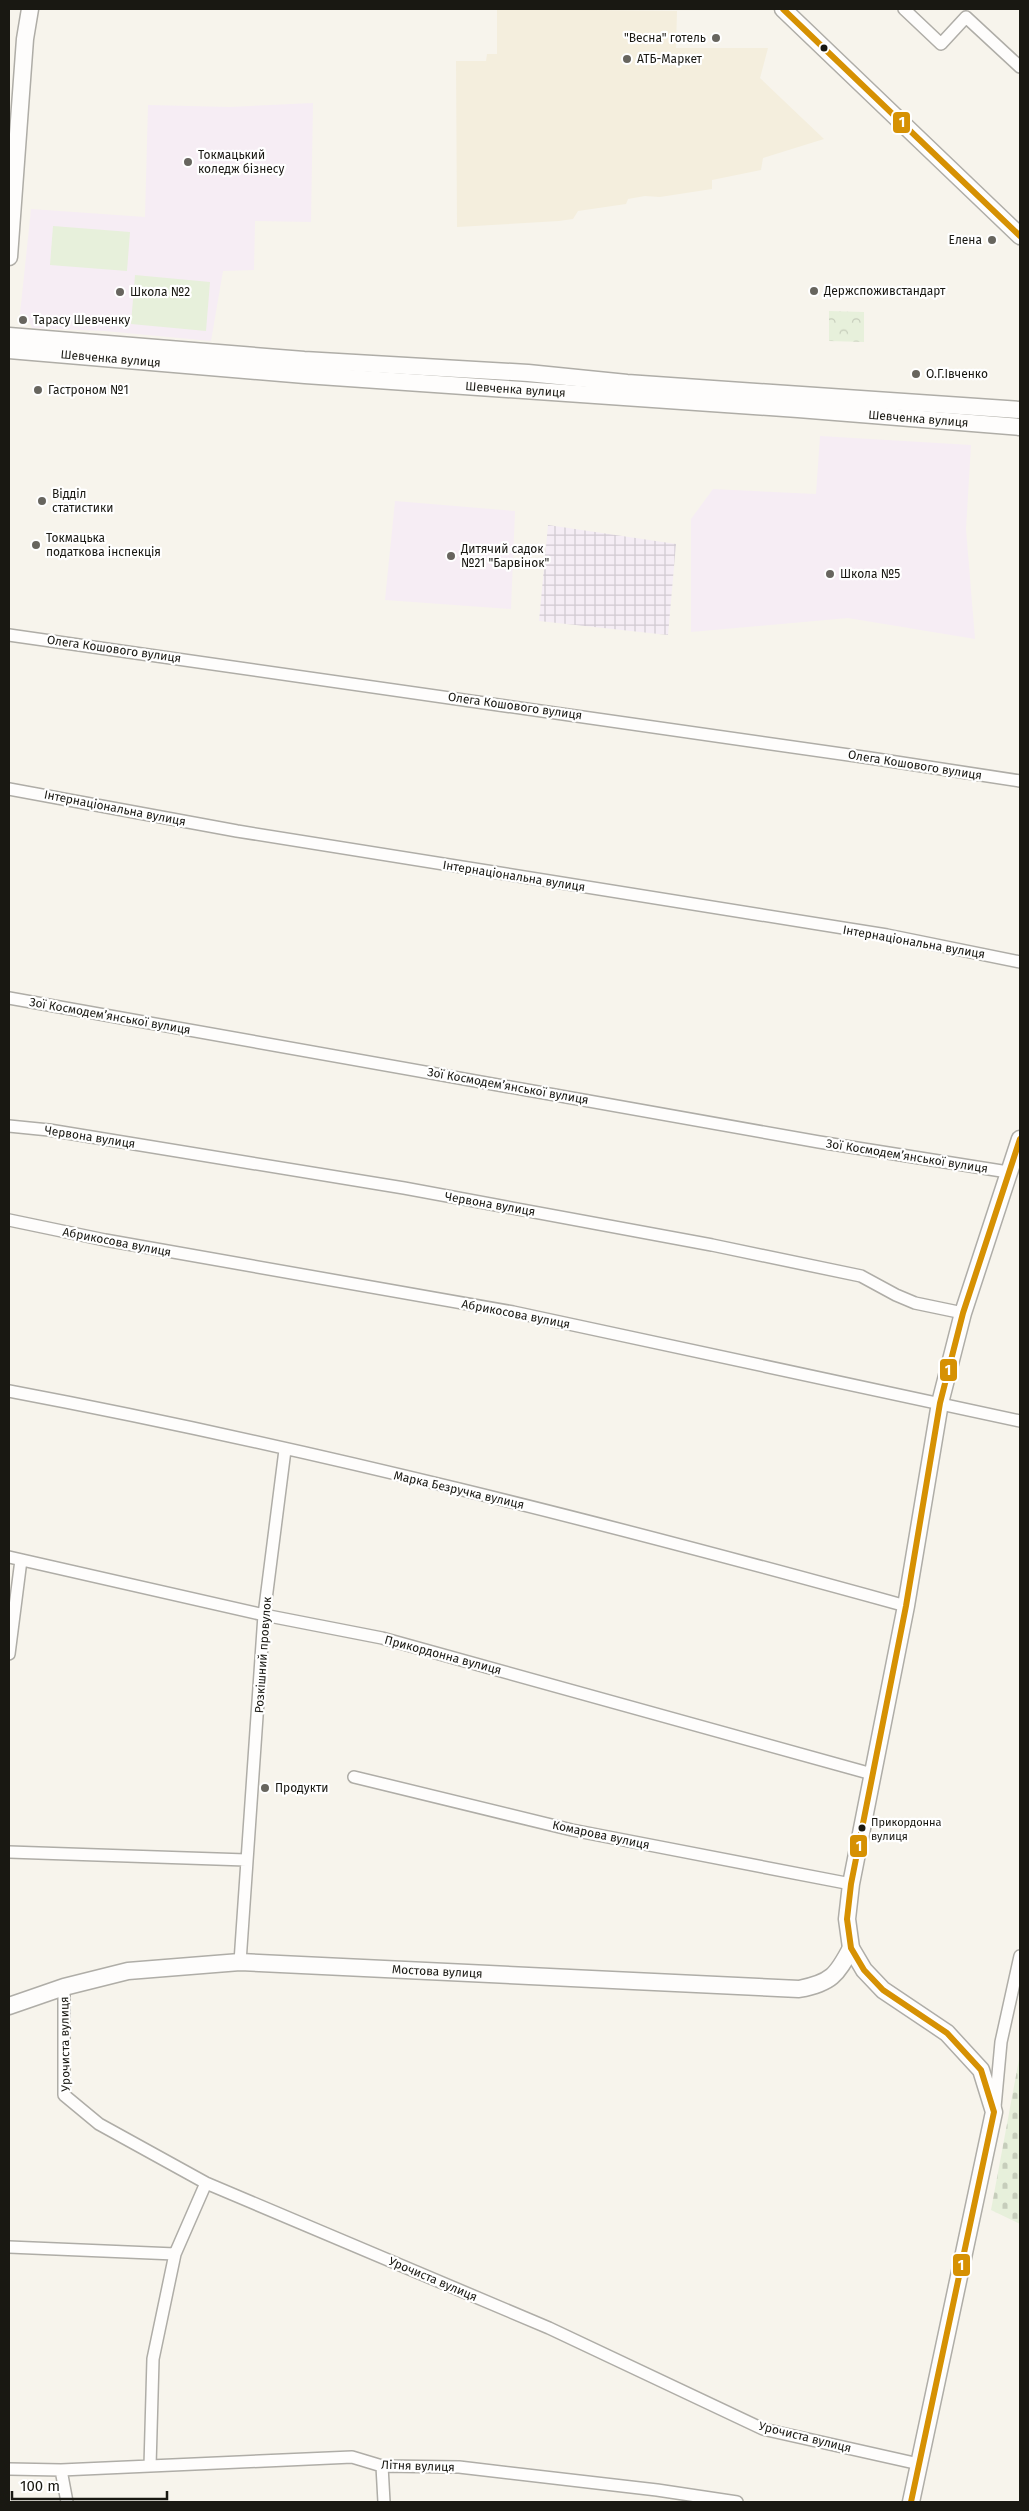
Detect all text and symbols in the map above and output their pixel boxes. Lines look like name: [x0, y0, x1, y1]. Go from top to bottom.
place label: "Весна" готель: [624, 31, 706, 45]
marker: "Весна" готель: [710, 32, 722, 44]
unlabelled marker: [819, 43, 829, 53]
place label: АТБ-Маркет: [637, 52, 703, 66]
marker: АТБ-Маркет: [621, 53, 633, 65]
line badge: 1: [892, 111, 911, 134]
text: 1: [899, 114, 905, 131]
place label: Токмацький коледж бізнесу: [198, 148, 285, 176]
marker: Токмацький коледж бізнесу: [182, 156, 194, 168]
place label: Елена: [948, 233, 982, 247]
marker: Елена: [986, 234, 998, 246]
place label: Держспоживстандарт: [823, 284, 946, 298]
place label: Школа №2: [130, 285, 190, 299]
marker: Держспоживстандарт: [808, 285, 820, 297]
marker: Школа №2: [114, 286, 126, 298]
place label: Тарасу Шевченку: [33, 313, 130, 327]
marker: Тарасу Шевченку: [17, 314, 29, 326]
street label: Шевченка вулиця: [60, 347, 161, 370]
place label: О.Г.Івченко: [926, 367, 988, 381]
marker: О.Г.Івченко: [910, 368, 922, 380]
street label: Шевченка вулиця: [465, 379, 566, 400]
place label: Гастроном №1: [48, 383, 129, 397]
marker: Гастроном №1: [32, 384, 44, 396]
street label: Шевченка вулиця: [868, 408, 969, 430]
place label: Відділ статистики: [52, 487, 113, 515]
marker: Відділ статистики: [36, 495, 48, 507]
place label: Токмацька податкова інспекція: [46, 531, 161, 559]
marker: Токмацька податкова інспекція: [30, 539, 42, 551]
place label: Дитячий садок №21 "Барвінок": [460, 542, 549, 570]
marker: Дитячий садок №21 "Барвінок": [445, 550, 457, 562]
place label: Школа №5: [840, 567, 900, 581]
marker: Школа №5: [824, 568, 836, 580]
street label: Олега Кошового вулиця: [46, 633, 182, 665]
street label: Олега Кошового вулиця: [447, 690, 583, 722]
street label: Олега Кошового вулиця: [847, 747, 983, 783]
street label: Інтернаціональна вулиця: [43, 787, 187, 829]
street label: Інтернаціональна вулиця: [442, 858, 586, 894]
street label: Інтернаціональна вулиця: [842, 923, 986, 961]
street label: Зої Космодем’янської вулиця: [28, 995, 192, 1037]
street label: Зої Космодем’янської вулиця: [426, 1065, 590, 1107]
street label: Червона вулиця: [44, 1123, 136, 1151]
street label: Зої Космодем’янської вулиця: [825, 1136, 989, 1176]
street label: Червона вулиця: [444, 1189, 536, 1219]
street label: Абрикосова вулиця: [62, 1225, 172, 1259]
street label: Абрикосова вулиця: [461, 1297, 571, 1331]
line badge: 1: [939, 1358, 958, 1382]
text: 1: [945, 1362, 951, 1379]
street label: Марка Безручка вулиця: [392, 1468, 526, 1512]
street label: Розкішний провулок: [252, 1595, 274, 1714]
street label: Прикордонна вулиця: [383, 1633, 503, 1677]
place label: Продукти: [275, 1781, 329, 1795]
marker: Продукти: [259, 1782, 271, 1794]
place label: Прикордонна вулиця: [871, 1816, 942, 1843]
street label: Комарова вулиця: [551, 1818, 651, 1852]
marker: Прикордонна вулиця: [857, 1823, 867, 1833]
line badge: 1: [849, 1834, 868, 1858]
text: 1: [856, 1838, 862, 1855]
street label: Мостова вулиця: [392, 1962, 483, 1981]
street label: Урочиста вулиця: [57, 1996, 73, 2092]
line badge: 1: [952, 2253, 971, 2277]
street label: Урочиста вулиця: [387, 2254, 479, 2304]
text: 1: [958, 2257, 964, 2274]
street label: Урочиста вулиця: [757, 2419, 853, 2455]
street label: Літня вулиця: [381, 2458, 455, 2474]
scale bar: [12, 2468, 168, 2500]
text: 100 m: [20, 2477, 60, 2495]

